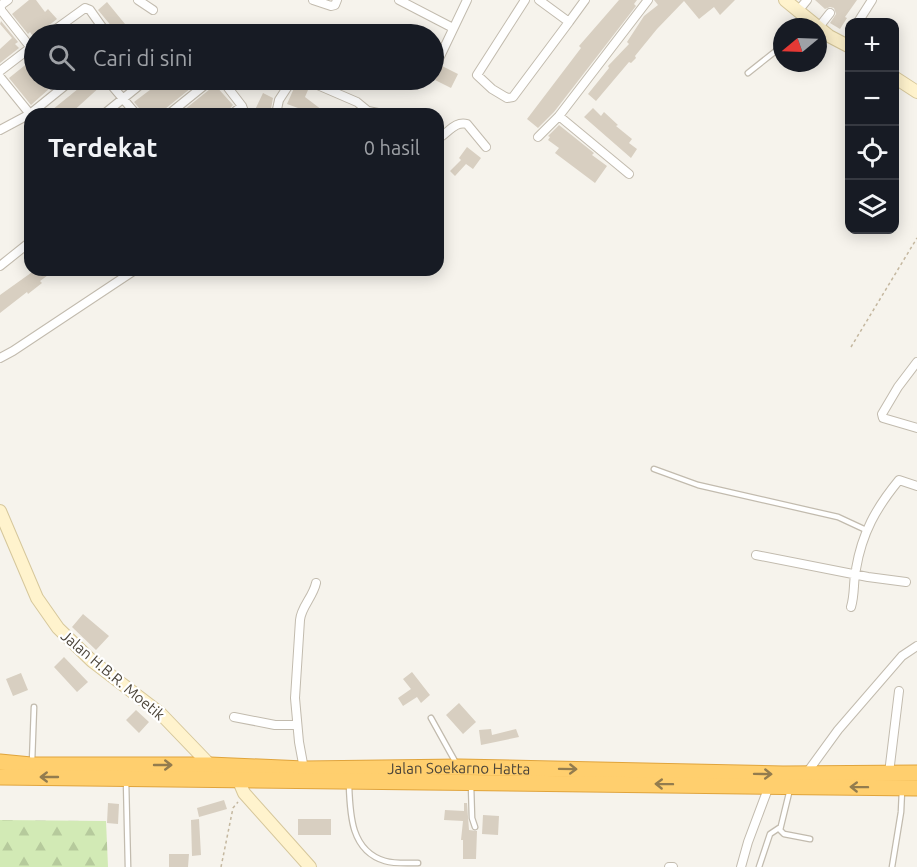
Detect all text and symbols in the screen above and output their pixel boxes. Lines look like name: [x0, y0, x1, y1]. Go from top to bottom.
north arrow: [773, 18, 827, 72]
map controls: [845, 18, 899, 234]
button: +: [845, 18, 899, 72]
search box: [24, 24, 444, 90]
icon: search: [45, 41, 78, 74]
text: Cari di sini: [93, 45, 193, 70]
button: −: [845, 72, 899, 126]
button: locate: [845, 126, 899, 180]
text: Terdekat: [48, 133, 158, 162]
text: 0 hasil: [364, 136, 420, 159]
button: layers: [845, 180, 899, 234]
street label: Jalan H.B.R. Moetik: [58, 627, 169, 724]
street label: Jalan Soekarno Hatta: [387, 758, 531, 777]
one-way arrow: [153, 759, 173, 771]
one-way arrow: [558, 763, 578, 775]
one-way arrow: [753, 768, 773, 779]
one-way arrow: [39, 771, 59, 783]
one-way arrow: [654, 779, 674, 790]
one-way arrow: [849, 781, 869, 792]

